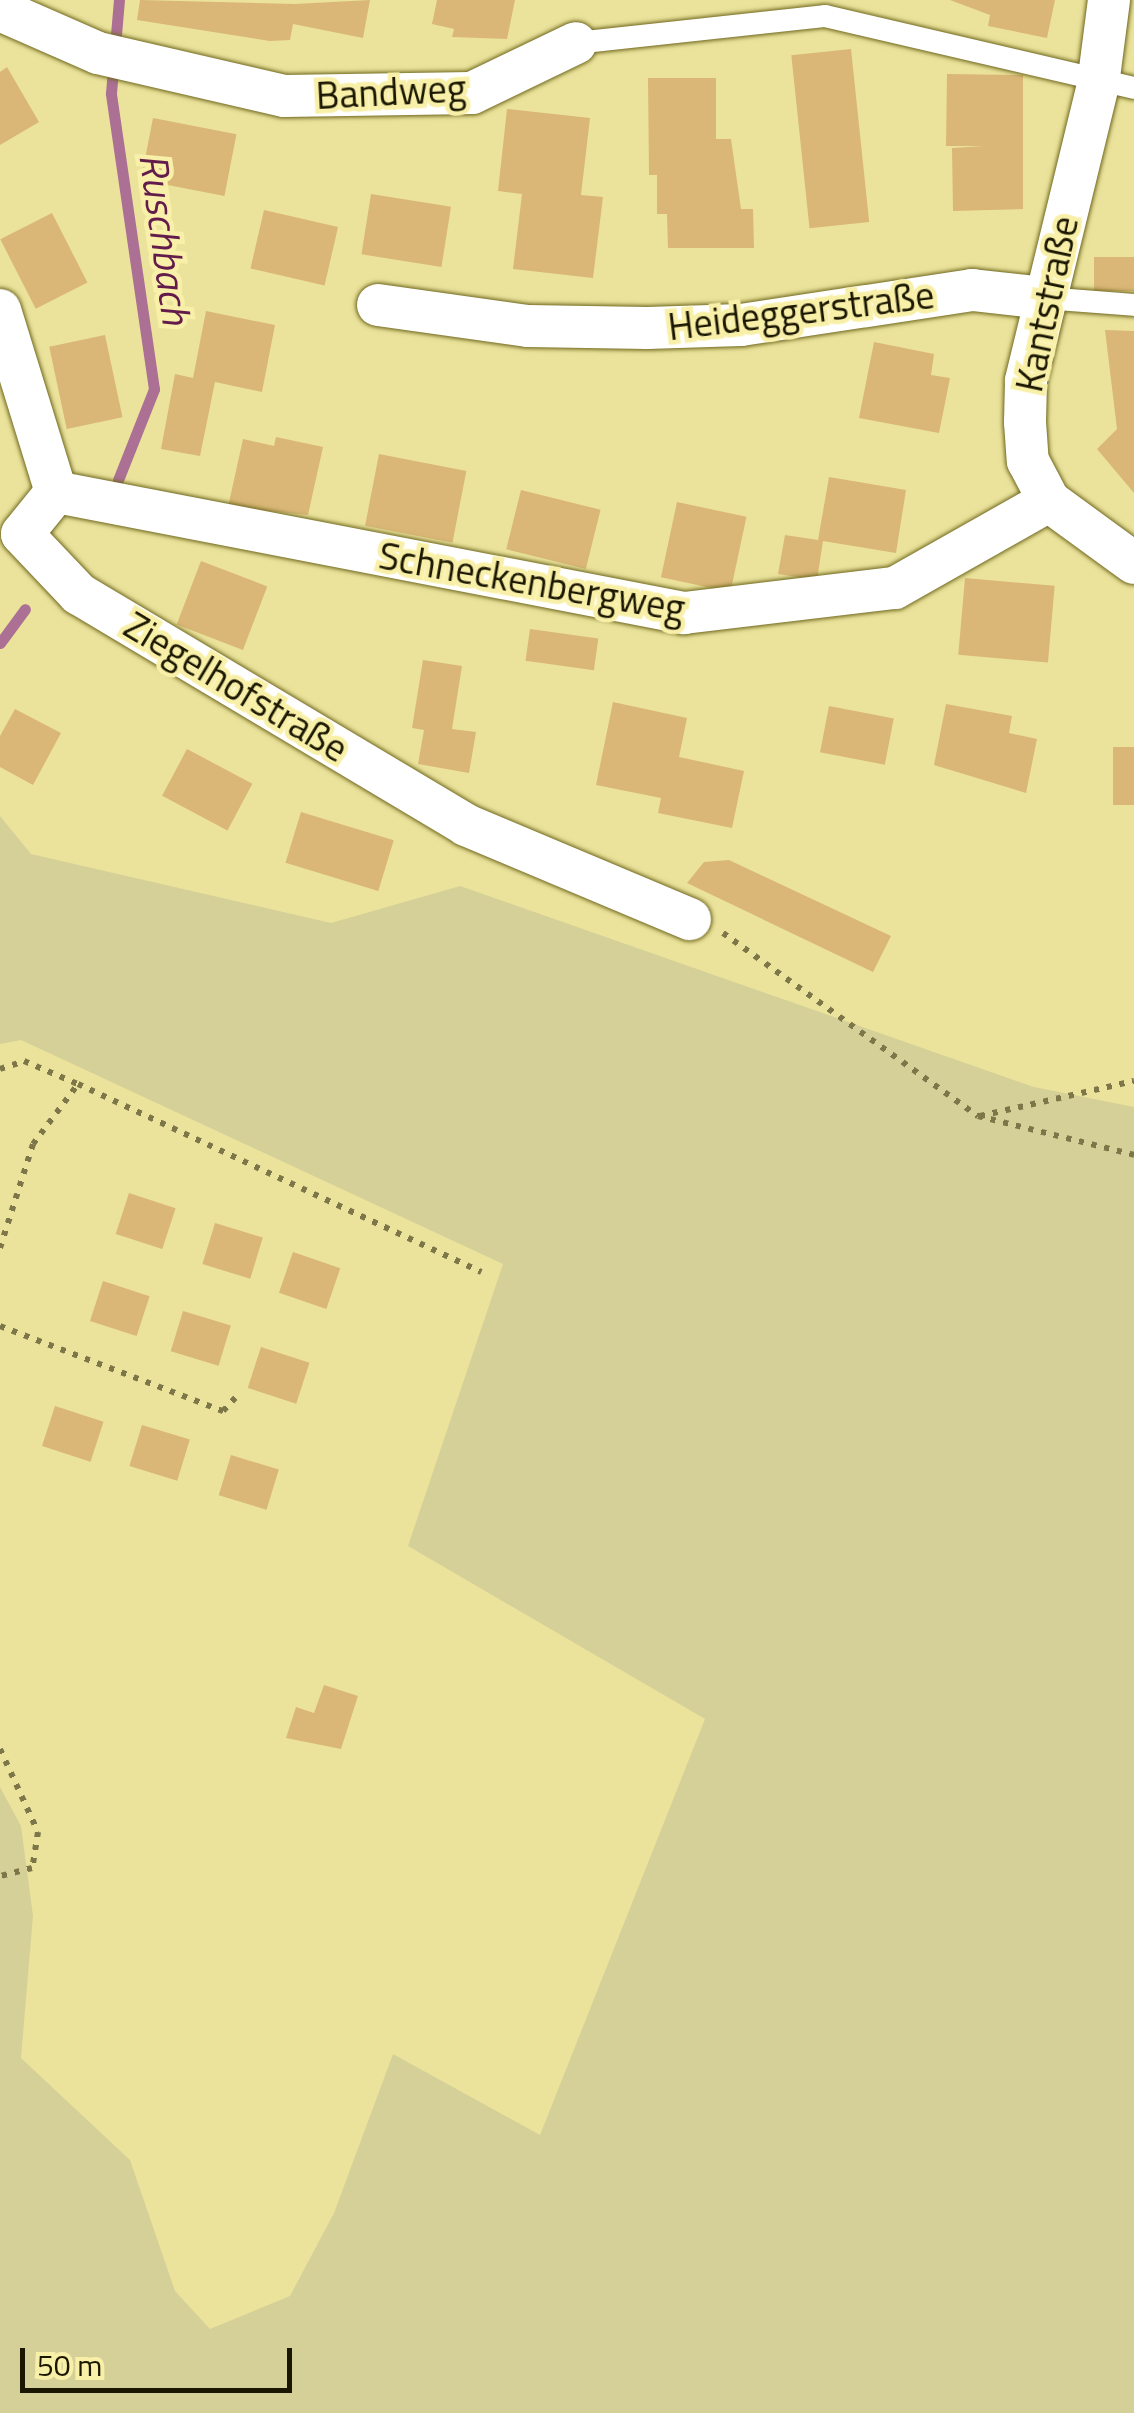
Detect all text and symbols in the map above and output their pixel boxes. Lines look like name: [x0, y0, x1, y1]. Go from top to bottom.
street label: Bandweg: [315, 65, 467, 119]
water label: Ruschbach: [129, 151, 201, 327]
street label: Kantstraße: [1006, 212, 1088, 396]
street label: Heideggerstraße: [665, 272, 937, 350]
street label: Schneckenbergweg: [375, 533, 689, 631]
street label: Ziegelhofstraße: [116, 602, 356, 772]
scale bar: [25, 2328, 298, 2390]
text: 50 m: [37, 2342, 102, 2388]

